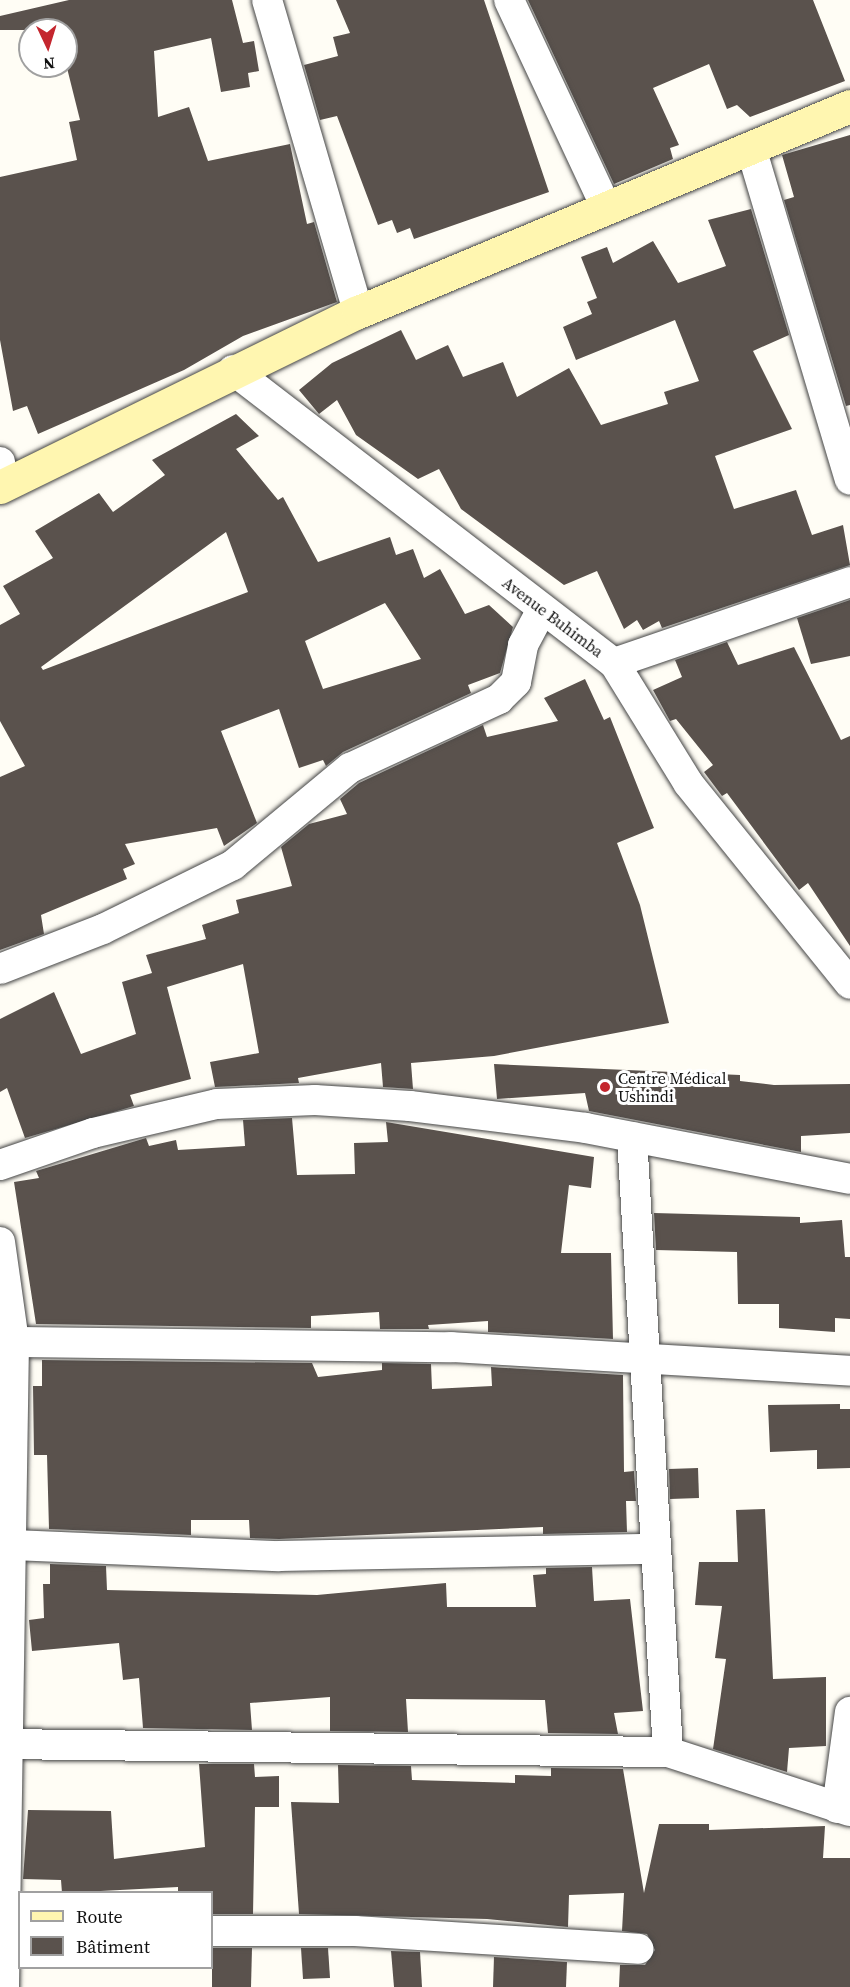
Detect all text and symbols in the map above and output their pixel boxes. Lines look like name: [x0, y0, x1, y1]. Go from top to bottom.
north arrow: [18, 18, 78, 78]
text: N: [43, 53, 56, 75]
street label: Avenue Buhimba: [499, 573, 607, 661]
place label: Centre Médical Ushindi: [618, 1068, 726, 1106]
marker: Centre Médical Ushindi: [596, 1078, 614, 1096]
legend: [18, 1891, 213, 1969]
text: Route: [76, 1904, 123, 1929]
text: Bâtiment: [76, 1934, 150, 1959]

